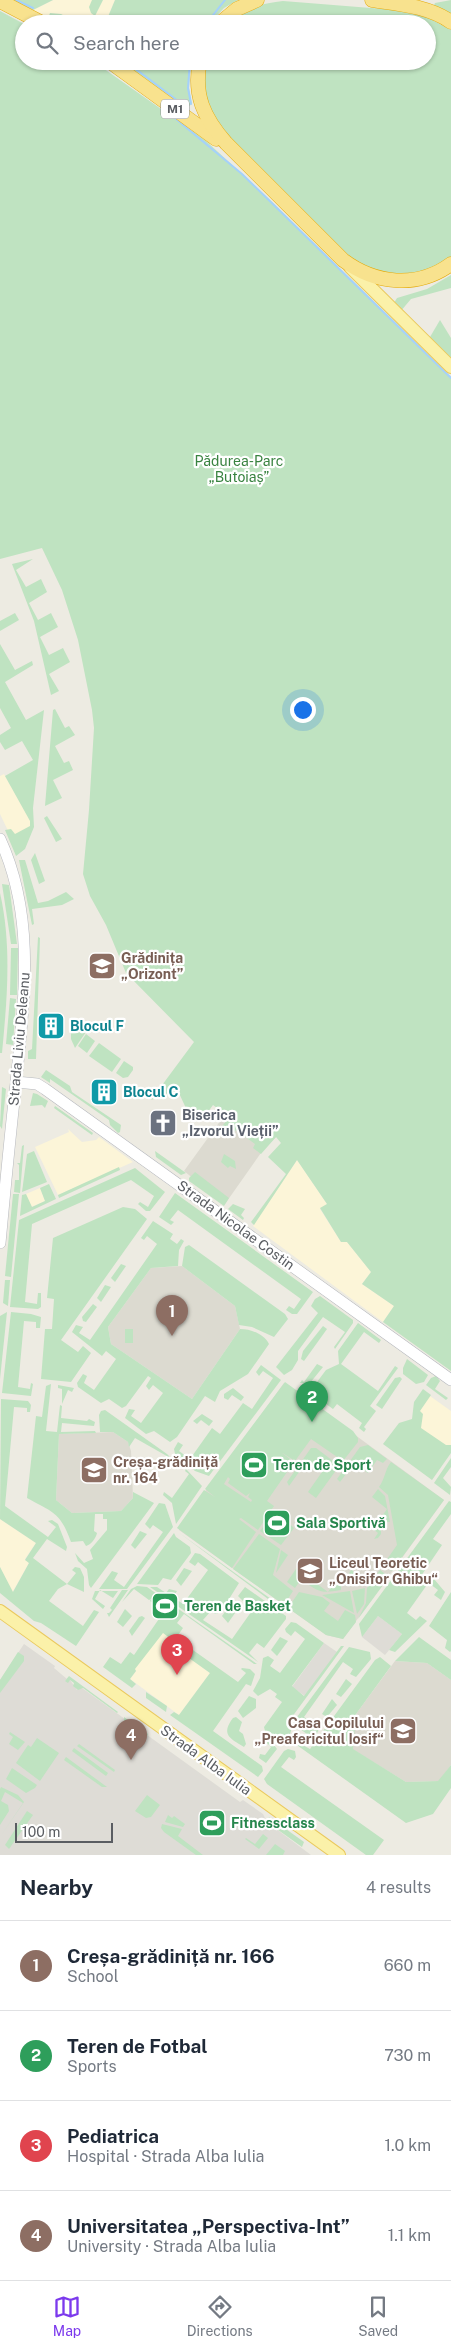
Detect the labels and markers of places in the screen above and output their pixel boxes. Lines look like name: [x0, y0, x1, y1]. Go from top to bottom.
place label: Grădinița „Orizont”: [121, 950, 183, 982]
school or university icon: Grădinița „Orizont”: [87, 951, 117, 981]
building icon: Blocul F: [36, 1011, 66, 1041]
place label: Blocul F: [70, 1018, 125, 1034]
building icon: Blocul C: [89, 1077, 119, 1107]
place label: Blocul C: [123, 1084, 179, 1100]
place label: Biserica „Izvorul Vieții”: [182, 1107, 279, 1139]
church icon: Biserica „Izvorul Vieții”: [148, 1108, 178, 1138]
pin: 1: [156, 1295, 188, 1336]
pin: 2: [296, 1381, 328, 1422]
sports icon: Teren de Sport: [239, 1450, 269, 1480]
place label: Creșa-grădiniță nr. 164: [113, 1454, 218, 1486]
school or university icon: Creșa-grădiniță nr. 164: [79, 1455, 109, 1485]
place label: Teren de Sport: [273, 1457, 371, 1473]
sports icon: Sala Sportivă: [262, 1508, 292, 1538]
place label: Sala Sportivă: [296, 1515, 386, 1531]
place label: Liceul Teoretic „Onisifor Ghibu“: [329, 1555, 438, 1587]
school or university icon: Liceul Teoretic „Onisifor Ghibu“: [295, 1556, 325, 1586]
sports icon: Teren de Basket: [150, 1591, 180, 1621]
place label: Teren de Basket: [184, 1598, 291, 1614]
pin: 3: [161, 1634, 193, 1675]
place label: Casa Copilului „Preafericitul Iosif“: [254, 1715, 384, 1747]
school or university icon: Casa Copilului „Preafericitul Iosif“: [388, 1716, 418, 1746]
pin: 4: [115, 1719, 147, 1760]
sports icon: Fitnessclass: [197, 1808, 227, 1838]
place label: Fitnessclass: [231, 1815, 315, 1831]

